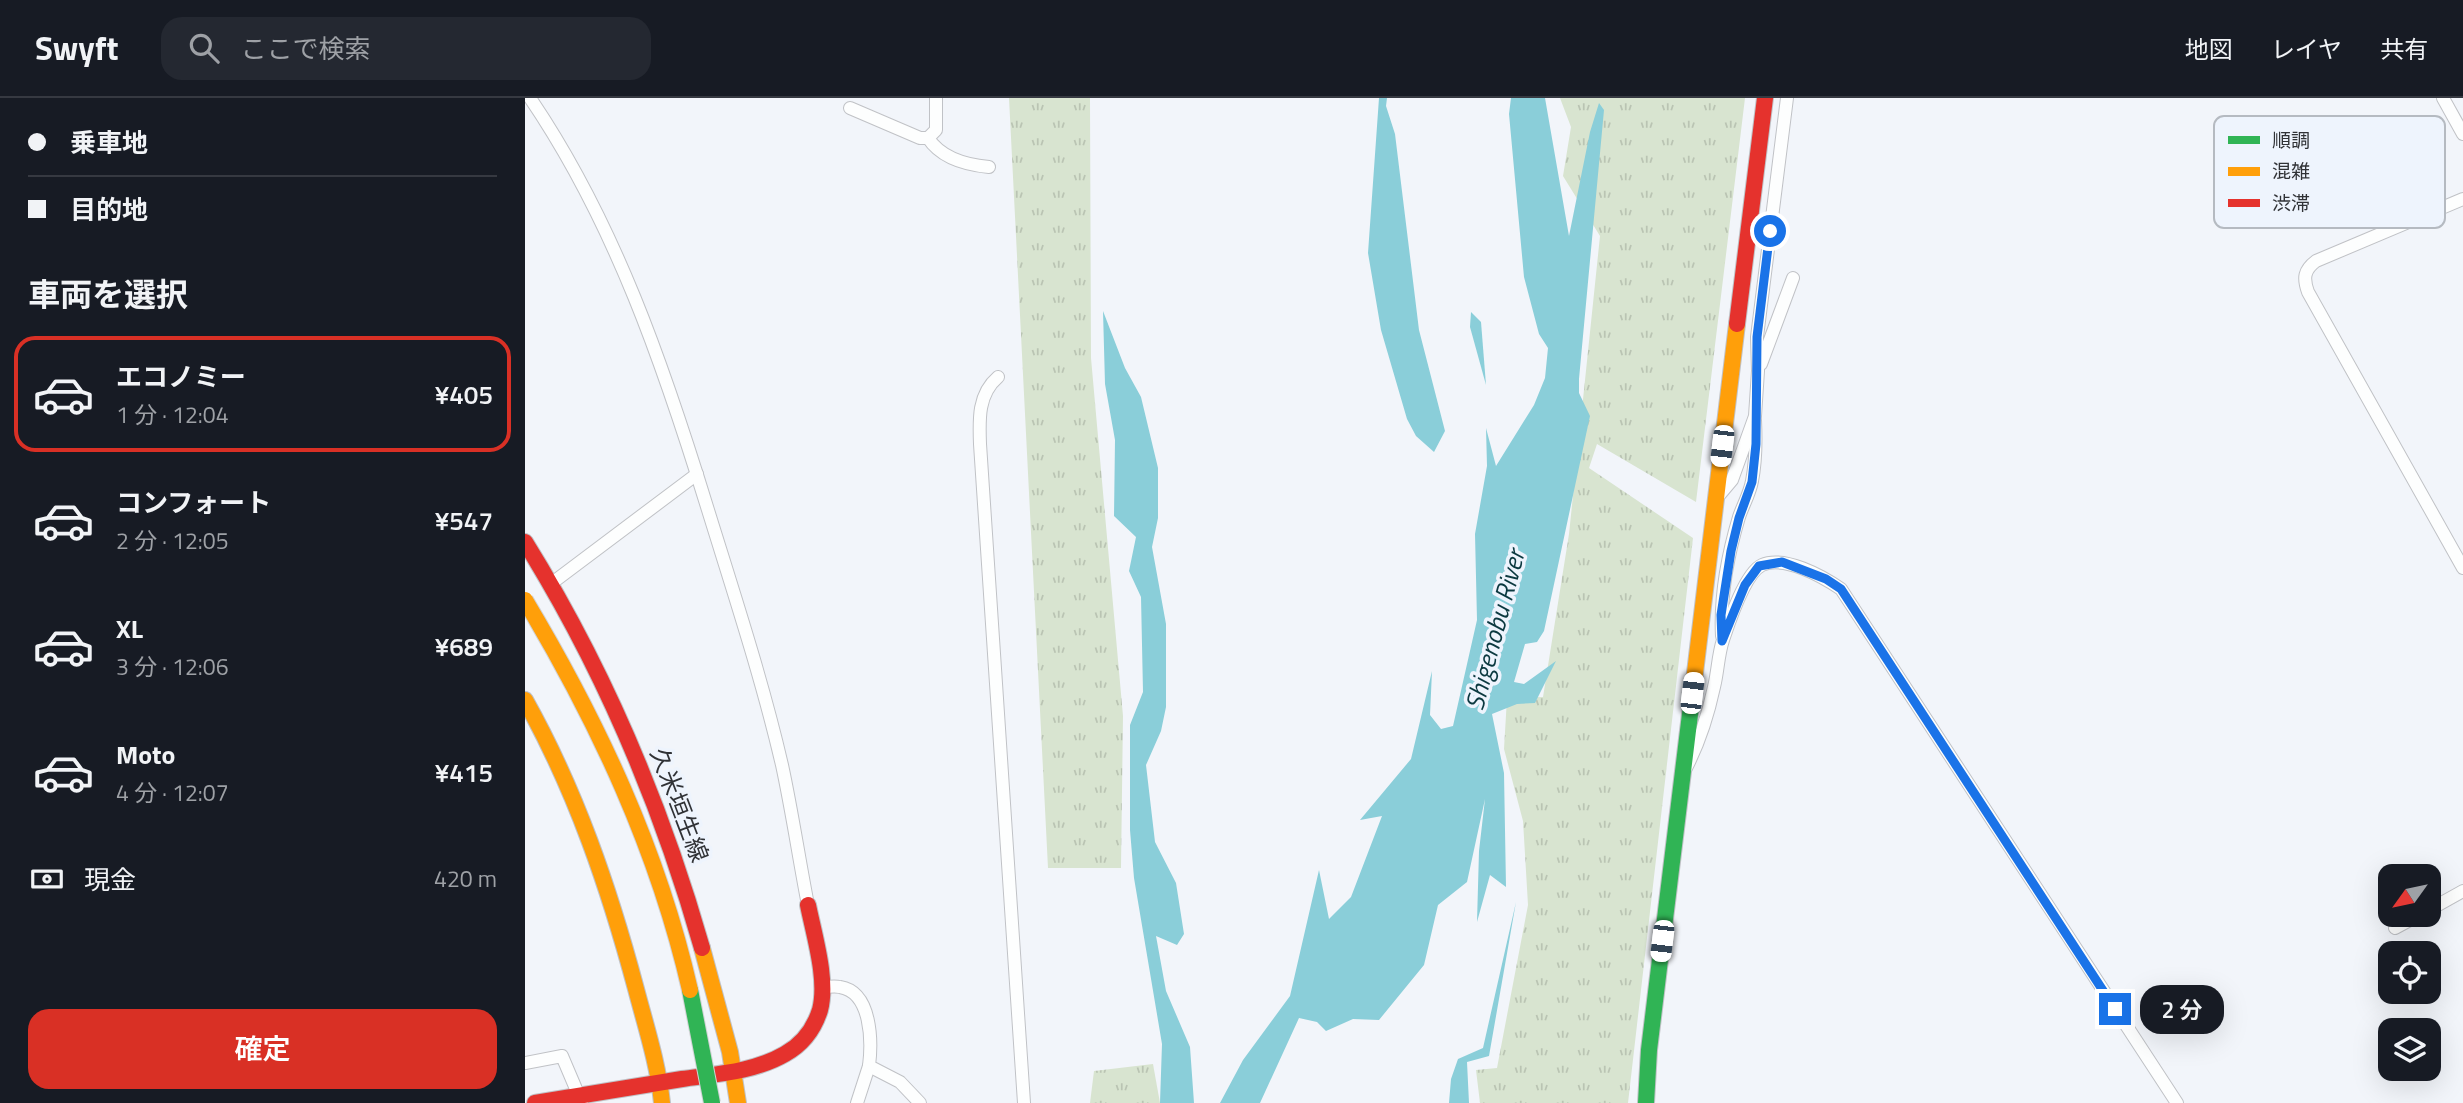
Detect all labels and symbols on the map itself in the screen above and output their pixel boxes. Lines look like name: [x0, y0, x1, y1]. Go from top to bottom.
legend: [2214, 116, 2445, 228]
text: 順調: [2272, 125, 2310, 154]
text: 混雑: [2272, 156, 2310, 185]
text: 渋滞: [2272, 188, 2310, 217]
route start: [1754, 215, 1786, 247]
car: [1710, 424, 1735, 468]
water label: Shigenobu River: [1454, 543, 1535, 714]
car: [1680, 671, 1705, 715]
street label: 久米垣生線: [642, 742, 718, 867]
north arrow: [2378, 864, 2441, 928]
car: [1650, 919, 1675, 963]
callout: 2 分: [2139, 984, 2223, 1034]
route end: [2099, 993, 2131, 1025]

